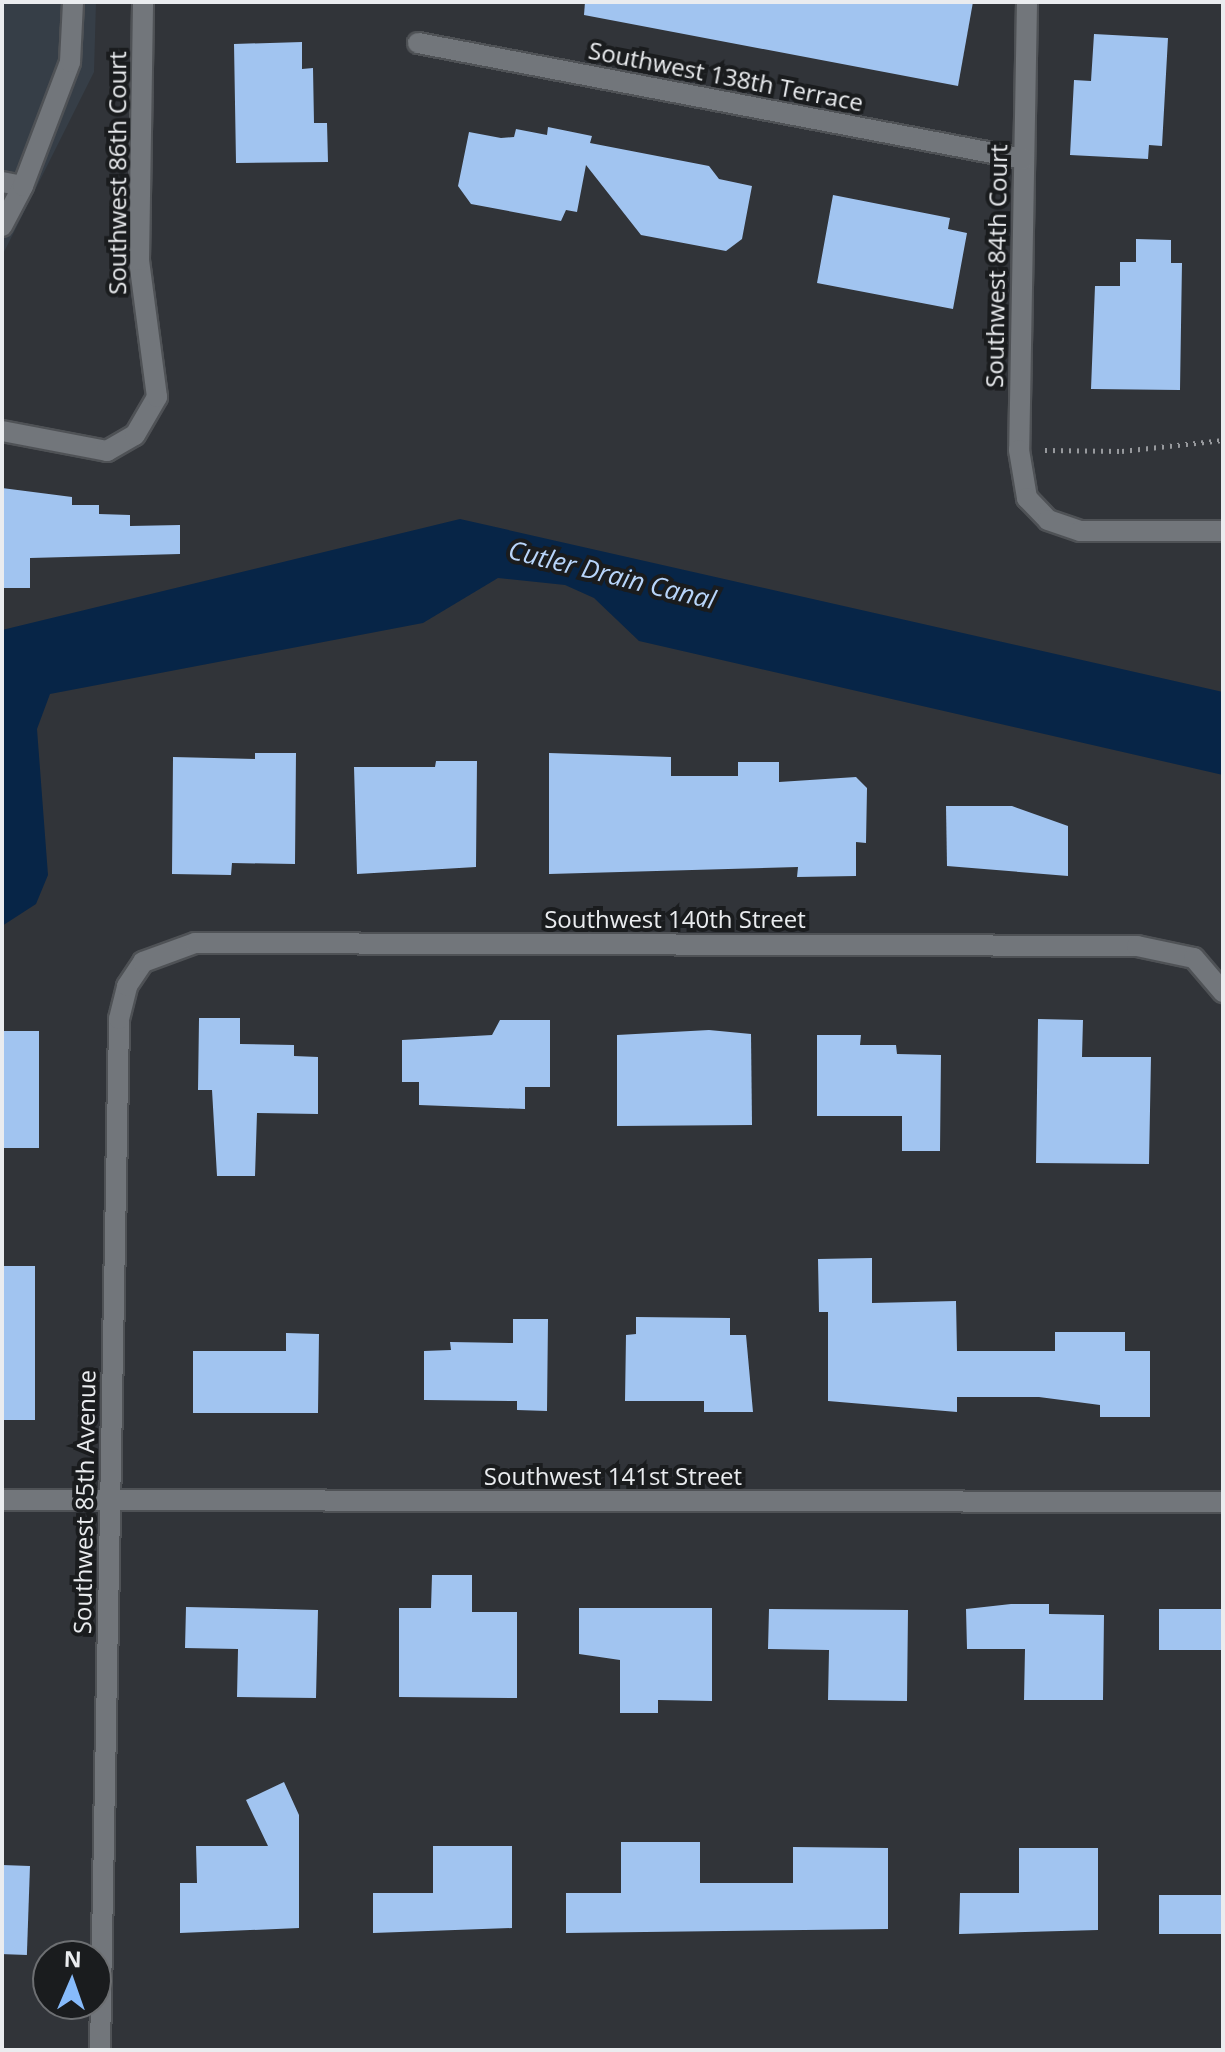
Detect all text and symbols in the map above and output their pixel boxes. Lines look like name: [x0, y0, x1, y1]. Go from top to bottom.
street label: Southwest 138th Terrace: [586, 35, 866, 117]
street label: Southwest 86th Court: [103, 51, 131, 295]
street label: Southwest 84th Court: [979, 144, 1013, 388]
water label: Cutler Drain Canal: [505, 534, 719, 616]
street label: Southwest 140th Street: [544, 905, 806, 933]
street label: Southwest 85th Avenue: [67, 1370, 101, 1634]
street label: Southwest 141st Street: [484, 1462, 742, 1490]
north arrow: [32, 1940, 112, 2020]
text: N: [63, 1943, 82, 1973]

